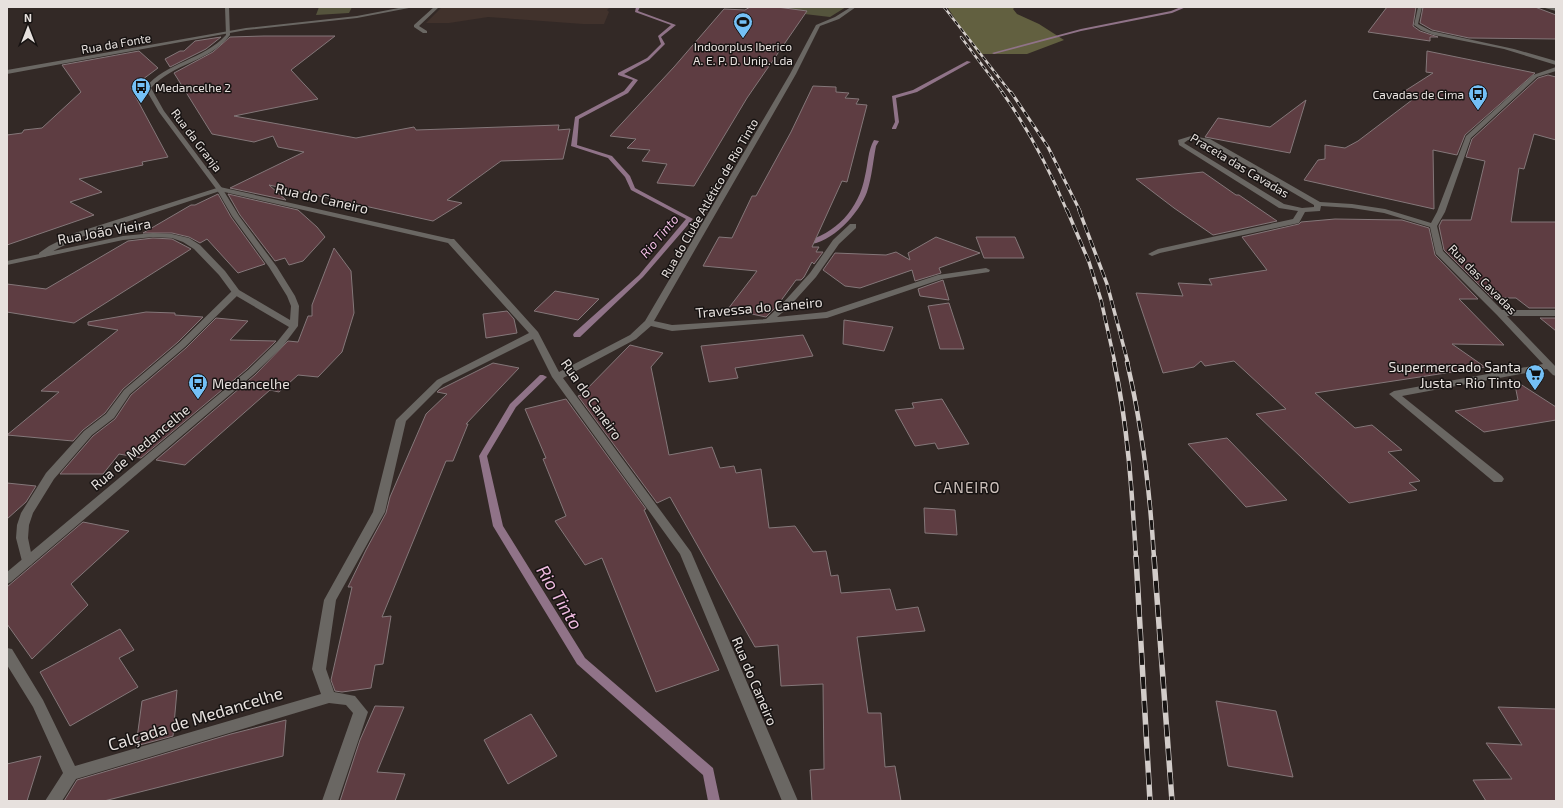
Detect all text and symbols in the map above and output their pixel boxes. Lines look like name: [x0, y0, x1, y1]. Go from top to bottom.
north arrow: [8, 8, 48, 48]
text: N: [24, 11, 32, 24]
sports icon: Indoorplus Iberico A. E. P. D. Unip. Lda: [732, 11, 754, 39]
street label: Rua da Fonte: [80, 30, 152, 56]
place label: Indoorplus Iberico A. E. P. D. Unip. Lda: [693, 39, 793, 67]
bus stop icon: Medancelhe 2: [130, 76, 152, 104]
place label: Medancelhe 2: [155, 80, 231, 94]
bus stop icon: Cavadas de Cima: [1467, 83, 1489, 111]
place label: Cavadas de Cima: [1373, 87, 1464, 101]
street label: Rua da Granja: [168, 106, 225, 175]
street label: Rua do Clube Atlético de Rio Tinto: [657, 116, 761, 280]
street label: Praceta das Cavadas: [1188, 130, 1292, 200]
street label: Rua do Caneiro: [274, 179, 370, 217]
water label: Rio Tinto: [636, 211, 682, 261]
street label: Rua João Vieira: [56, 214, 152, 248]
street label: Rua das Cavadas: [1446, 241, 1520, 317]
street label: Travessa do Caneiro: [695, 293, 823, 321]
street label: Rua do Caneiro: [558, 355, 626, 443]
place label: Supermercado Santa Justa - Rio Tinto: [1388, 358, 1521, 391]
supermarket icon: Supermercado Santa Justa - Rio Tinto: [1524, 363, 1546, 391]
bus stop icon: Medancelhe: [187, 372, 209, 400]
place label: Medancelhe: [212, 375, 290, 392]
street label: Rua de Medancelhe: [87, 401, 193, 493]
district label: CANEIRO: [933, 478, 1001, 496]
water label: Rio Tinto: [532, 561, 588, 633]
street label: Rua do Caneiro: [729, 634, 781, 728]
street label: Calçada de Medancelhe: [105, 682, 285, 756]

